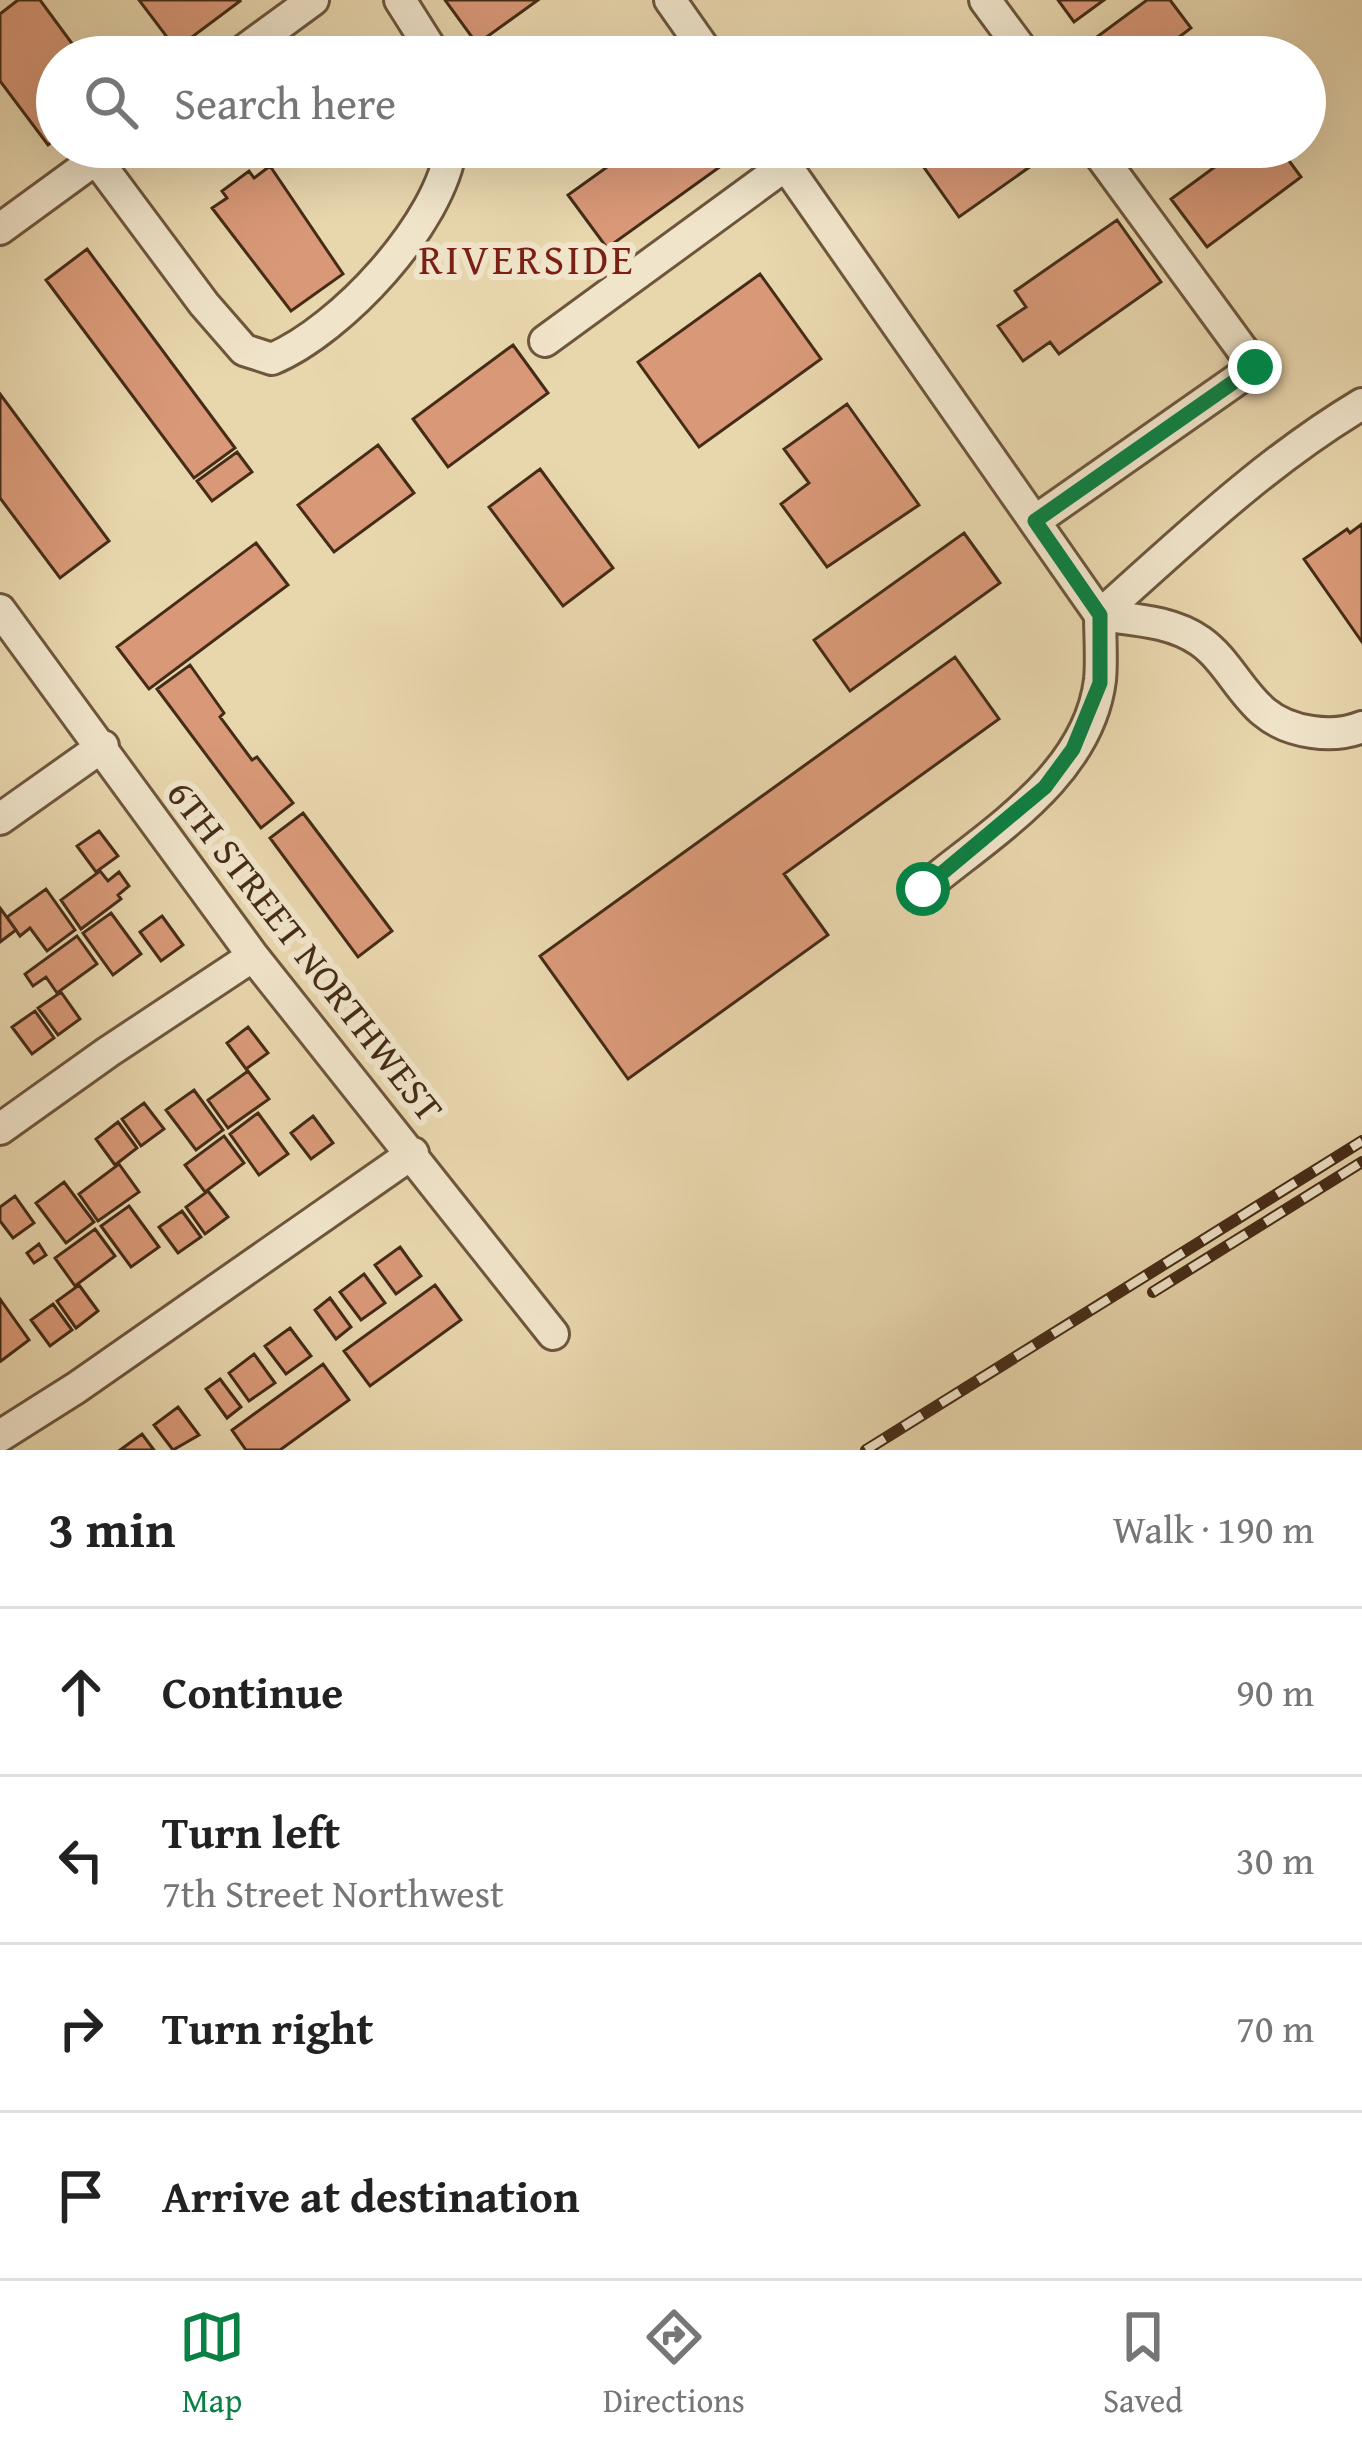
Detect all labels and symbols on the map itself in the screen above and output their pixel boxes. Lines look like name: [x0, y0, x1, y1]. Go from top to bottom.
district label: RIVERSIDE: [418, 228, 636, 289]
route end: [1228, 340, 1282, 394]
street label: 6TH STREET NORTHWEST: [154, 767, 458, 1133]
route start: [896, 862, 950, 916]

